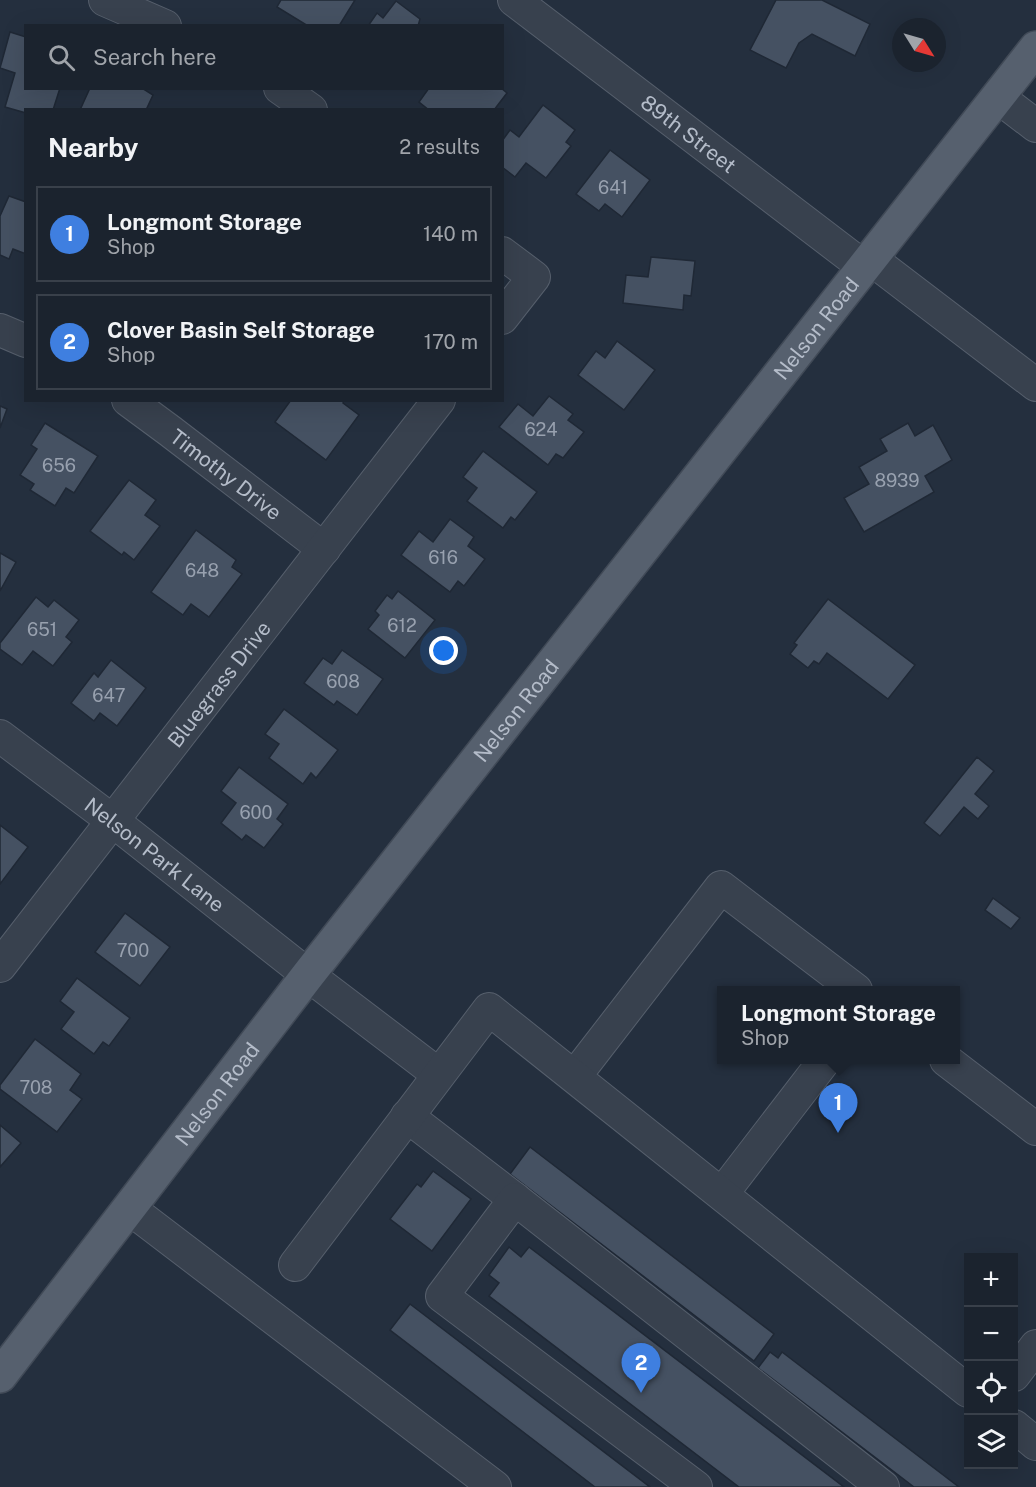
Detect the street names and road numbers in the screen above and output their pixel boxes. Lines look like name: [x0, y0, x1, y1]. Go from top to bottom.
street label: 89th Street: [636, 89, 742, 178]
street label: Nelson Road: [768, 272, 864, 384]
street label: Timothy Drive: [165, 423, 287, 525]
street label: Bluegrass Drive: [162, 616, 276, 752]
street label: Nelson Road: [468, 654, 564, 767]
street label: Nelson Park Lane: [80, 792, 230, 917]
street label: Nelson Road: [169, 1037, 264, 1150]

